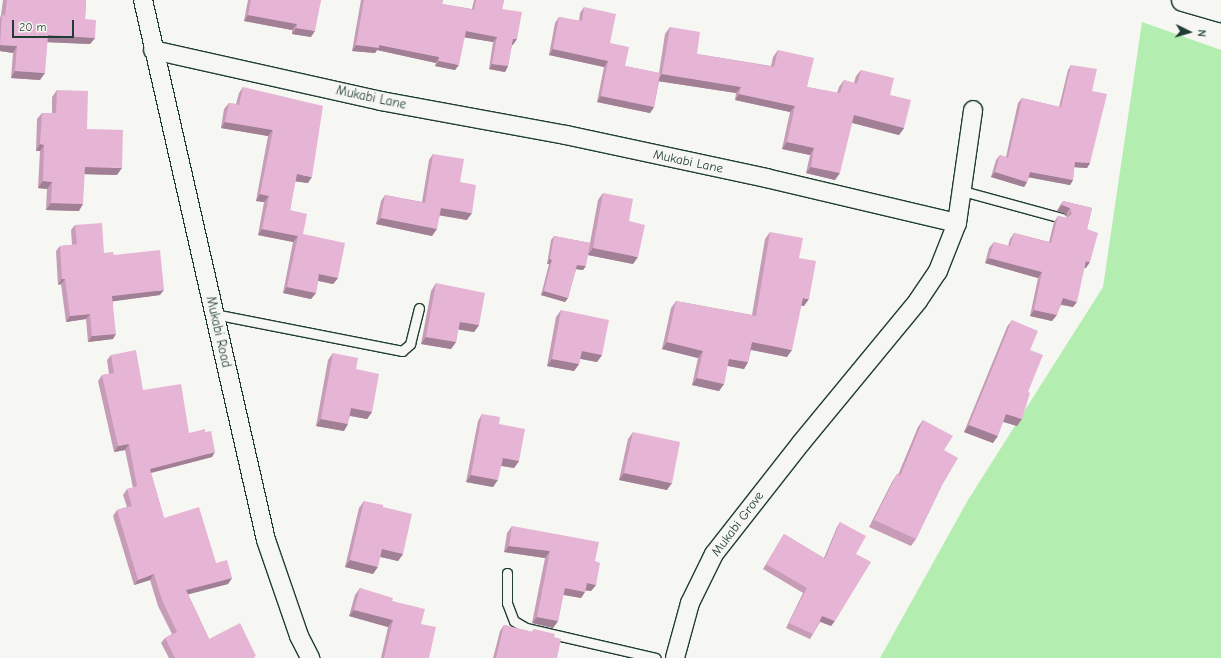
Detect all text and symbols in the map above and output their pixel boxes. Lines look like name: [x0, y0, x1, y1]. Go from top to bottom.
scale bar: [14, 12, 76, 38]
north arrow: [1169, 12, 1209, 52]
text: 20 m: [19, 20, 47, 34]
text: N: [1195, 29, 1208, 37]
street label: Mukabi Lane: [335, 83, 407, 113]
street label: Mukabi Lane: [652, 147, 724, 177]
street label: Mukabi Road: [202, 295, 234, 369]
street label: Mukabi Grove: [709, 488, 767, 560]

